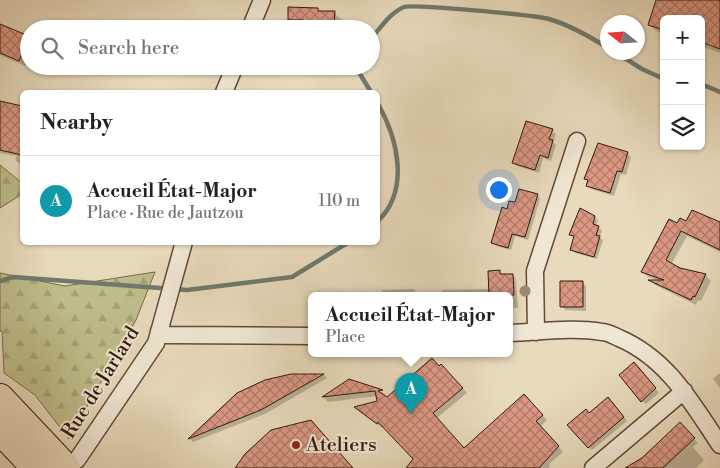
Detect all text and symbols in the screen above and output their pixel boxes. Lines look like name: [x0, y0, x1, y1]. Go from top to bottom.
north arrow: [600, 15, 645, 60]
map controls: [660, 15, 705, 150]
button: +: [660, 15, 705, 60]
search box: [20, 20, 380, 75]
icon: search: [38, 34, 66, 62]
text: Search here: [78, 36, 179, 60]
button: −: [660, 60, 705, 105]
button: layers: [660, 105, 705, 150]
text: Nearby: [40, 110, 113, 136]
your location: [486, 177, 512, 203]
text: Accueil État-Major: [87, 179, 257, 203]
text: A: [50, 191, 62, 211]
text: 110 m: [318, 191, 360, 211]
text: Place · Rue de Jautzou: [87, 203, 244, 223]
popup: [308, 292, 513, 357]
text: Accueil État-Major: [326, 303, 495, 327]
street label: Rue de Jarlard: [57, 322, 146, 444]
text: Place: [326, 327, 365, 347]
pin: A: [395, 373, 427, 414]
place label: Ateliers: [305, 433, 377, 458]
marker: Ateliers: [290, 439, 302, 451]

